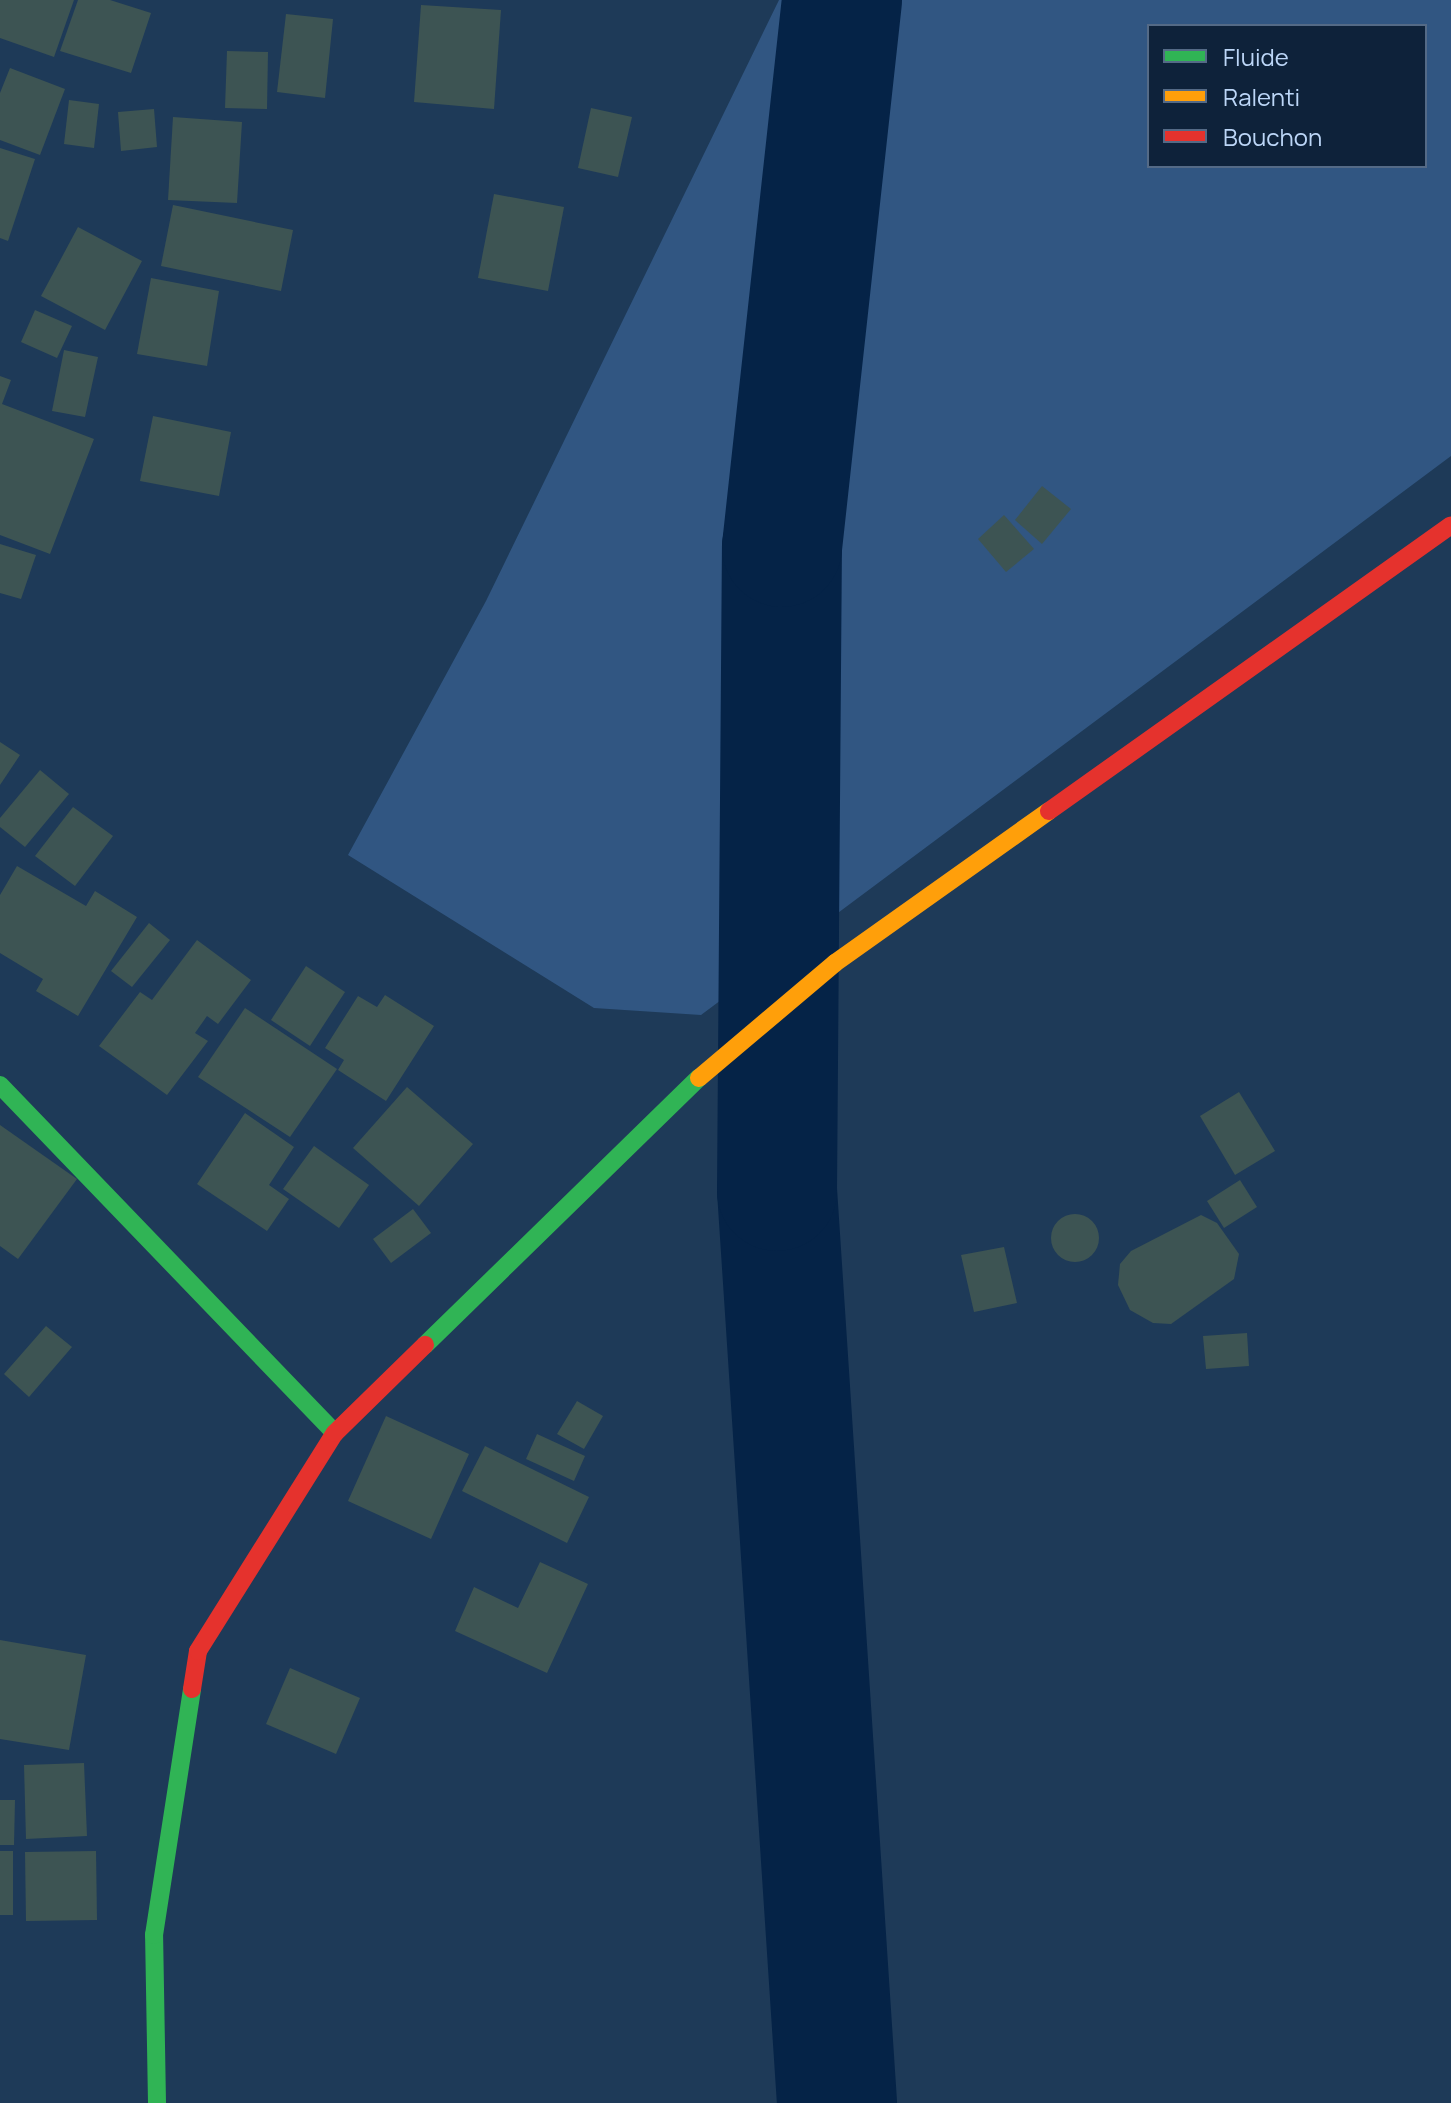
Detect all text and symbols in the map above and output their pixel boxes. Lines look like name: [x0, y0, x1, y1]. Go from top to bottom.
legend: [1147, 24, 1427, 168]
text: Fluide: [1223, 40, 1289, 73]
text: Ralenti: [1223, 80, 1300, 113]
text: Bouchon: [1223, 120, 1322, 153]

